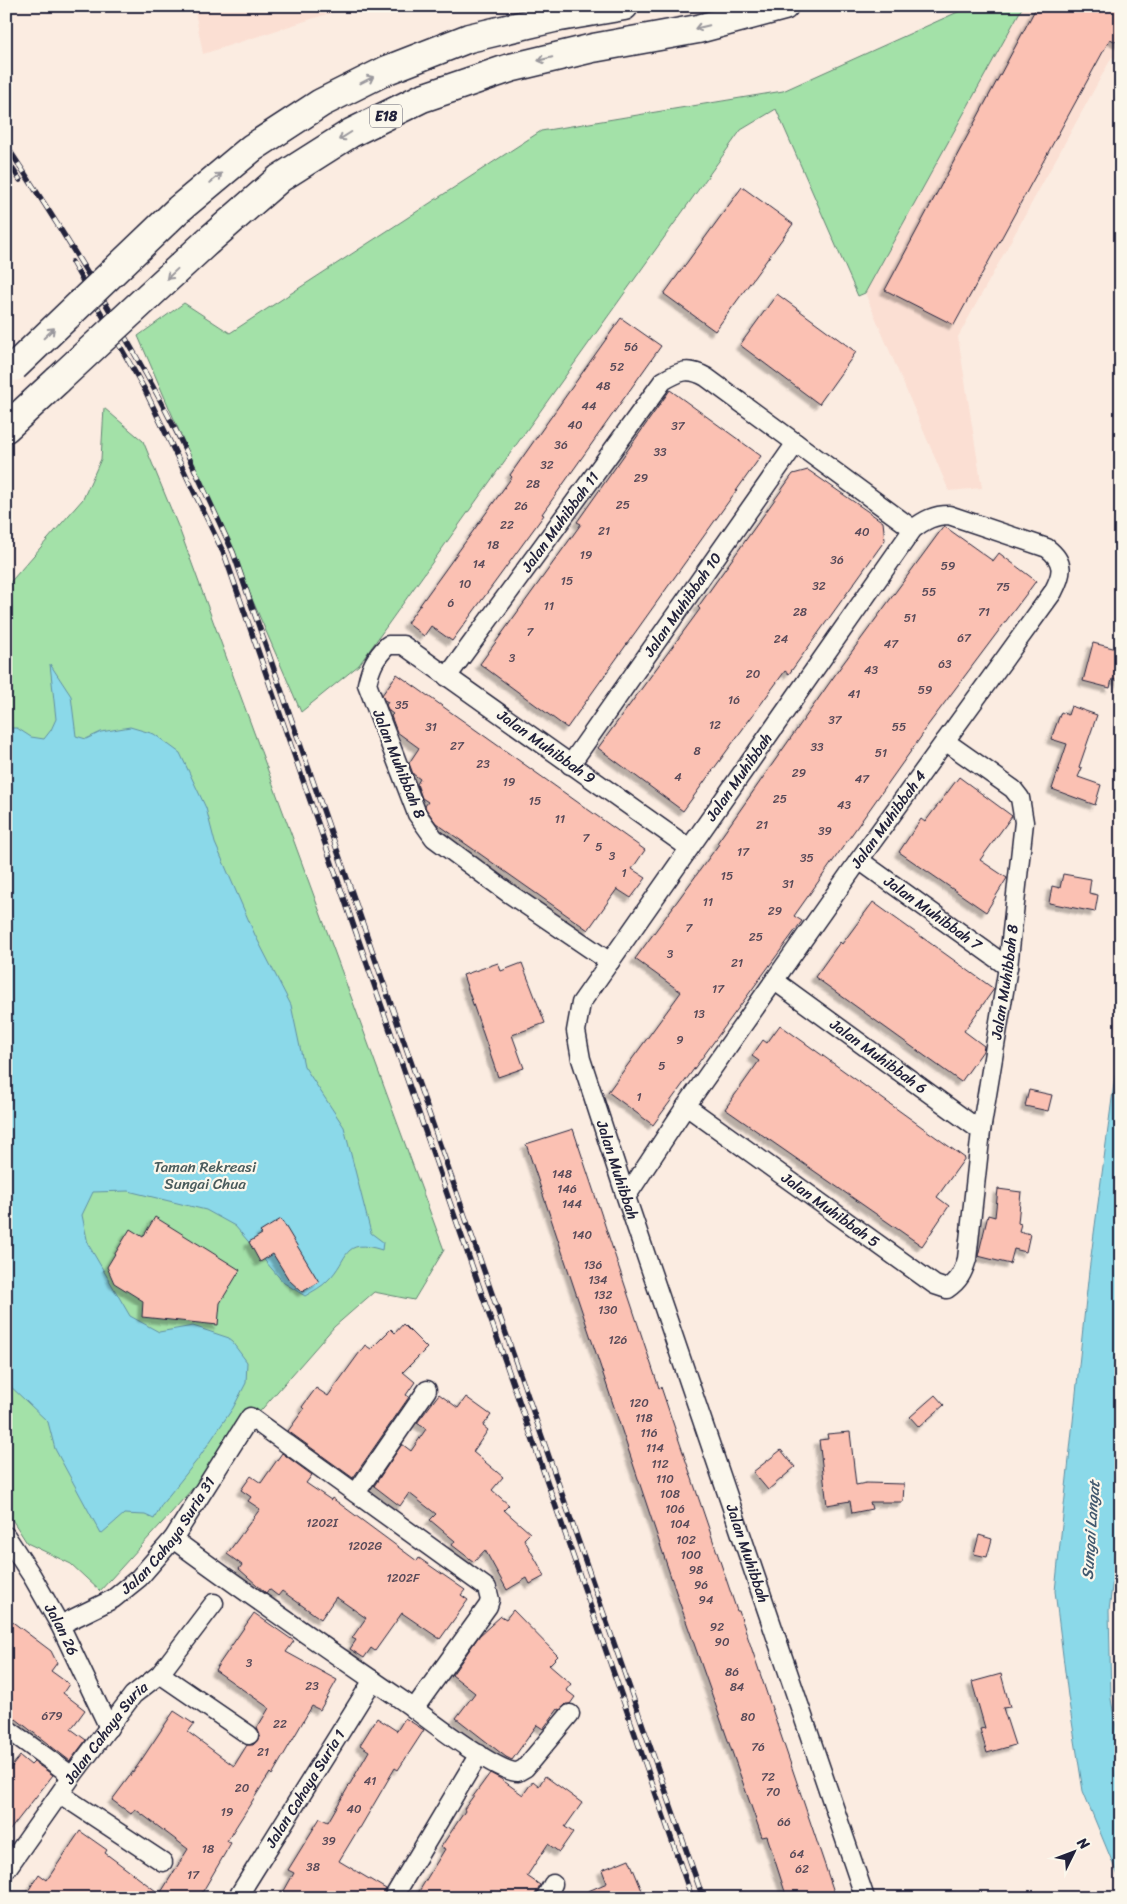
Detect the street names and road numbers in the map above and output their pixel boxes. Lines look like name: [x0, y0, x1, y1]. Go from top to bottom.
road number: E18: [370, 104, 402, 128]
street label: Jalan Muhibbah 11: [514, 466, 606, 579]
street label: Jalan Muhibbah 10: [636, 547, 729, 663]
street label: Jalan Muhibbah 9: [491, 702, 601, 791]
street label: Jalan Muhibbah 8: [365, 705, 433, 823]
street label: Jalan Muhibbah: [698, 727, 779, 827]
street label: Jalan Muhibbah 4: [843, 765, 933, 875]
street label: Jalan Muhibbah 7: [878, 868, 989, 958]
street label: Jalan Muhibbah 8: [983, 923, 1026, 1042]
street label: Jalan Muhibbah 6: [823, 1011, 933, 1101]
street label: Jalan Muhibbah: [589, 1116, 646, 1223]
street label: Jalan Muhibbah 5: [775, 1165, 885, 1254]
street label: Jalan Cahaya Suria 31: [114, 1471, 222, 1602]
street label: Jalan Muhibbah: [718, 1500, 776, 1606]
street label: Jalan 26: [37, 1598, 86, 1660]
street label: Jalan Cahaya Suria: [56, 1674, 154, 1790]
street label: Jalan Cahaya Suria 1: [258, 1724, 352, 1854]

